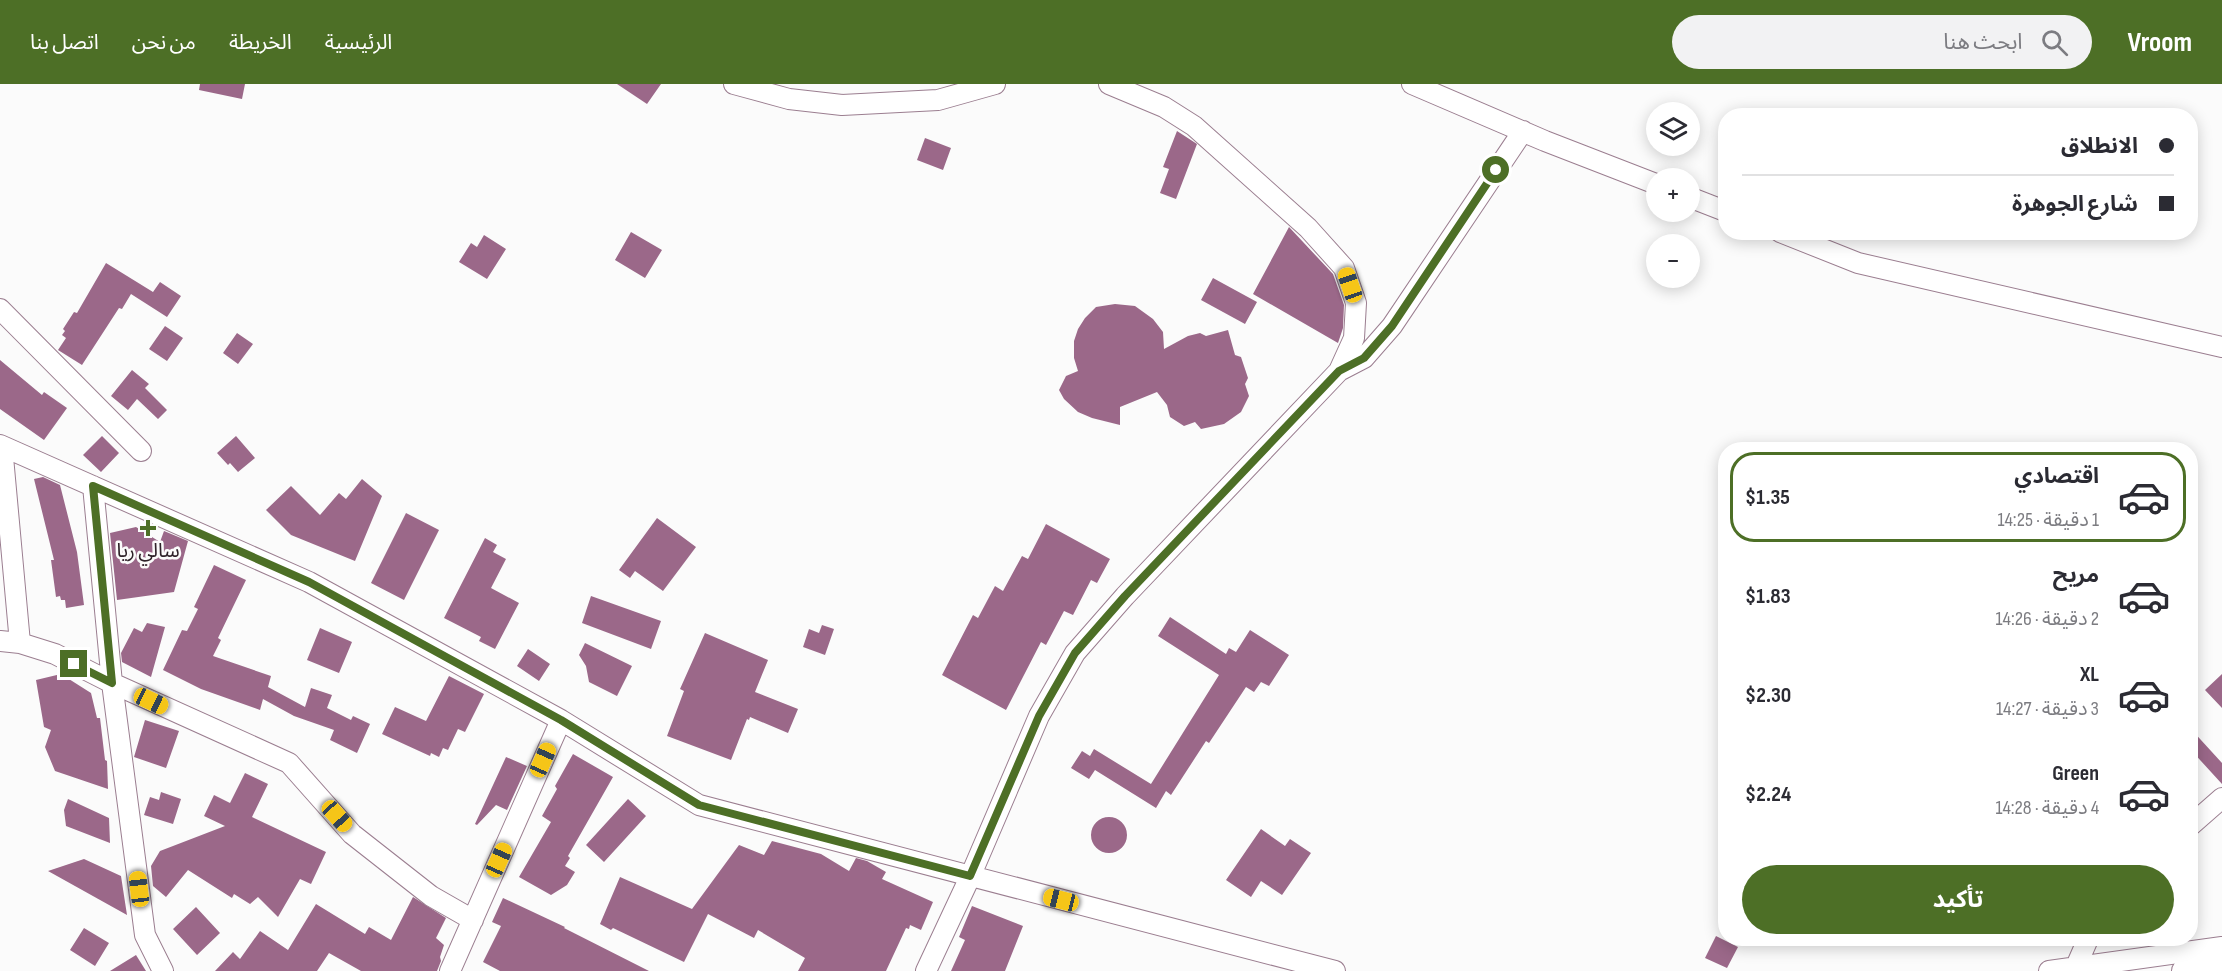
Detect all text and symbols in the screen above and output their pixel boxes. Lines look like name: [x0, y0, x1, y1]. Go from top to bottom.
search box: [1672, 15, 2092, 69]
icon: search: [2038, 26, 2071, 59]
text: Vroom: [2128, 26, 2192, 59]
text: ابحث هنا: [1943, 29, 2023, 56]
text: اتصل بنا: [30, 30, 99, 55]
text: من نحن: [132, 30, 196, 55]
text: الخريطة: [229, 30, 292, 55]
text: الرئيسية: [325, 30, 392, 55]
map controls: [1646, 102, 1700, 288]
button: layers: [1646, 102, 1700, 156]
text: الانطلاق: [2061, 133, 2138, 160]
route start: [1482, 156, 1509, 183]
button: +: [1646, 168, 1700, 222]
text: شارع الجوهرة: [2012, 191, 2138, 218]
button: −: [1646, 234, 1700, 288]
car: [1336, 265, 1364, 305]
text: اقتصادي: [2014, 463, 2099, 490]
icon: car: [2117, 470, 2171, 524]
text: $1.35: [1745, 484, 1790, 511]
text: 1 دقيقة · 14:25: [1998, 508, 2099, 532]
marker: سالي ريا: [141, 521, 155, 535]
place label: سالي ريا: [116, 539, 180, 566]
text: مريح: [2053, 562, 2099, 589]
icon: car: [2117, 569, 2171, 623]
text: $1.83: [1745, 583, 1791, 610]
text: 2 دقيقة · 14:26: [1996, 607, 2099, 631]
route end: [60, 650, 87, 677]
text: XL: [2080, 661, 2099, 688]
icon: car: [2117, 668, 2171, 722]
text: $2.30: [1745, 682, 1791, 709]
car: [131, 685, 171, 717]
text: 3 دقيقة · 14:27: [1996, 697, 2099, 721]
car: [527, 740, 559, 780]
text: Green: [2052, 760, 2099, 787]
icon: car: [2117, 767, 2171, 821]
text: $2.24: [1745, 781, 1791, 808]
text: 4 دقيقة · 14:28: [1995, 796, 2099, 820]
car: [318, 797, 356, 835]
car: [483, 840, 515, 880]
button: تأكيد: [1742, 865, 2174, 934]
car: [128, 870, 150, 908]
car: [1041, 887, 1081, 913]

